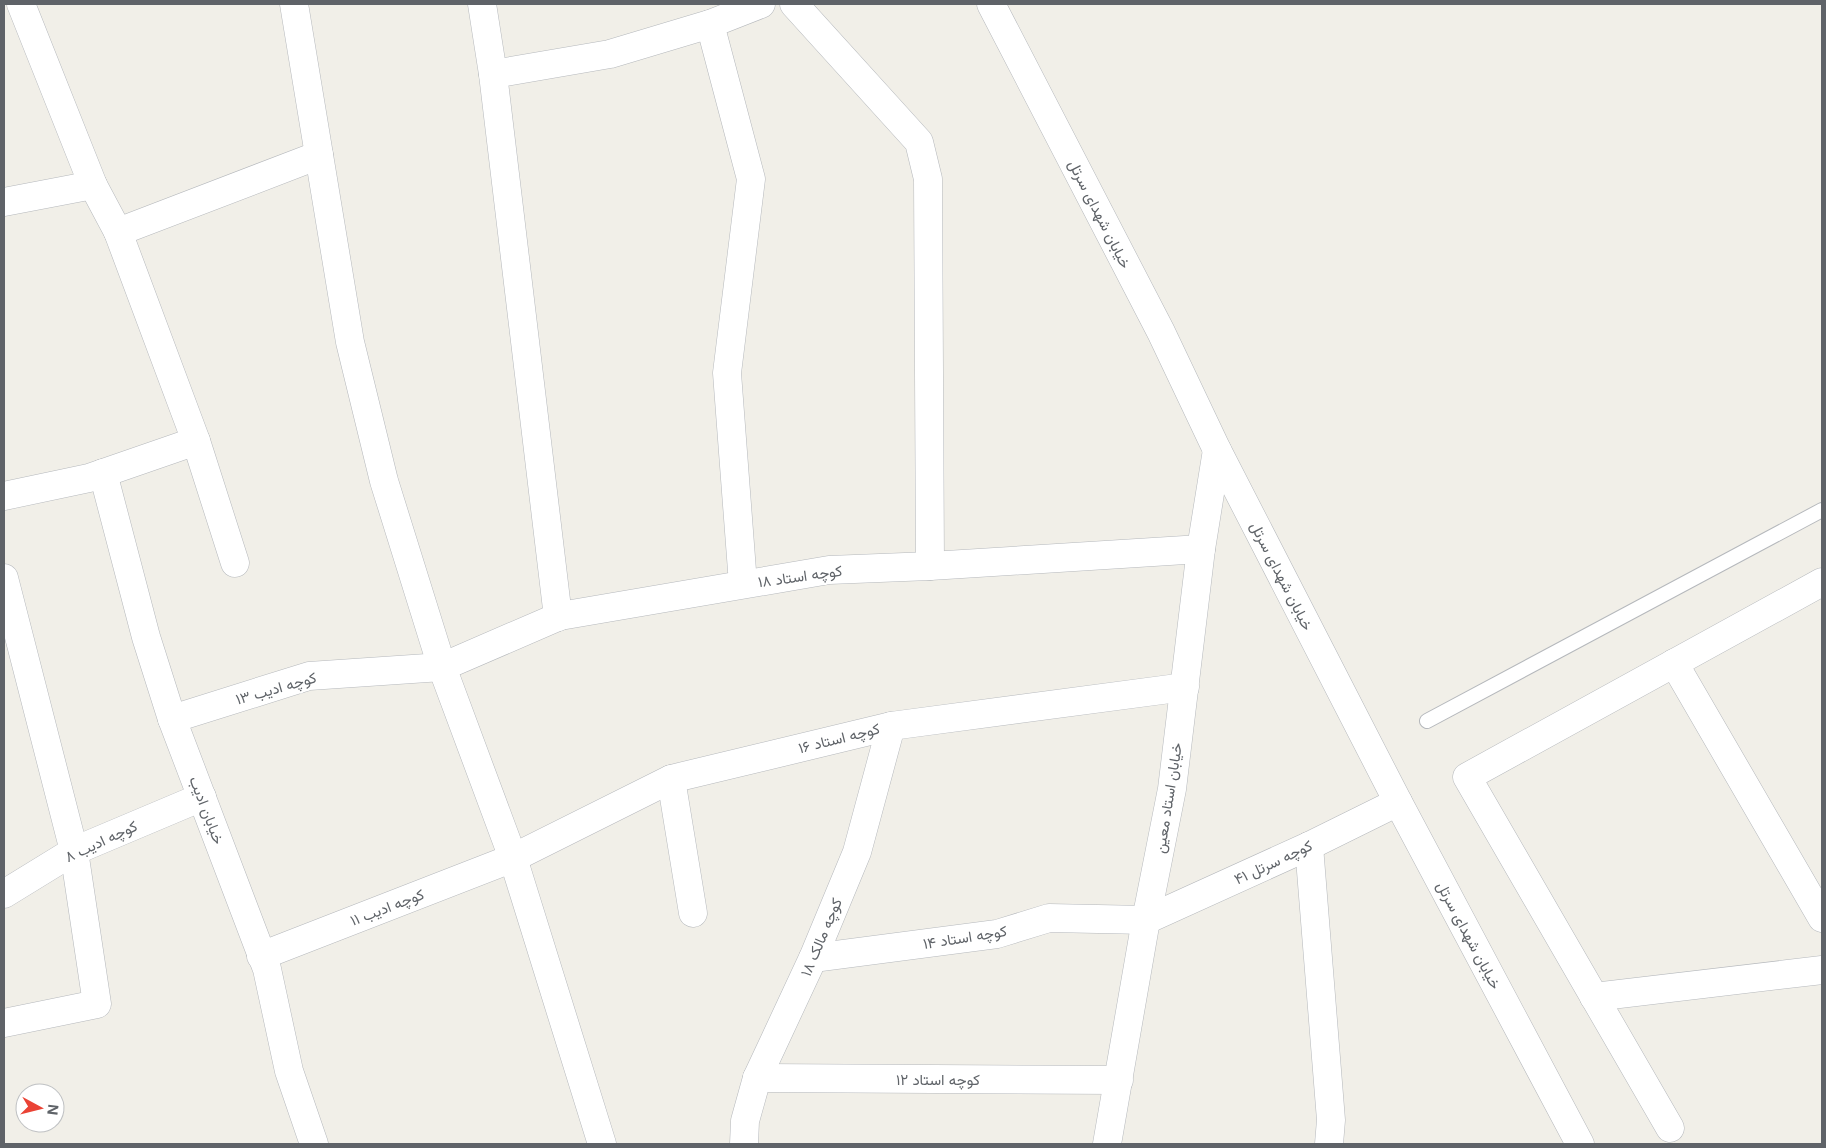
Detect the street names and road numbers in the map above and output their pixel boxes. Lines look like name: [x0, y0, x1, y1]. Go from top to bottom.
street label: خیابان شهدای سرتل: [1064, 157, 1136, 272]
street label: خیابان شهدای سرتل: [1246, 519, 1318, 634]
street label: کوچه استاد ۱۸: [757, 561, 844, 592]
street label: کوچه ادیب ۱۳: [233, 667, 319, 710]
street label: کوچه استاد ۱۶: [796, 719, 882, 758]
street label: خیابان استاد معین: [1150, 741, 1187, 855]
street label: خیابان ادیب: [185, 773, 229, 847]
street label: کوچه ادیب ۸: [62, 816, 141, 867]
street label: کوچه سرتل ۴۱: [1231, 835, 1316, 889]
street label: خیابان شهدای سرتل: [1432, 878, 1505, 993]
street label: کوچه ادیب ۱۱: [347, 884, 427, 931]
street label: کوچه مالک ۱۸: [796, 895, 847, 979]
street label: کوچه استاد ۱۴: [922, 921, 1009, 954]
street label: کوچه استاد ۱۲: [896, 1070, 980, 1090]

